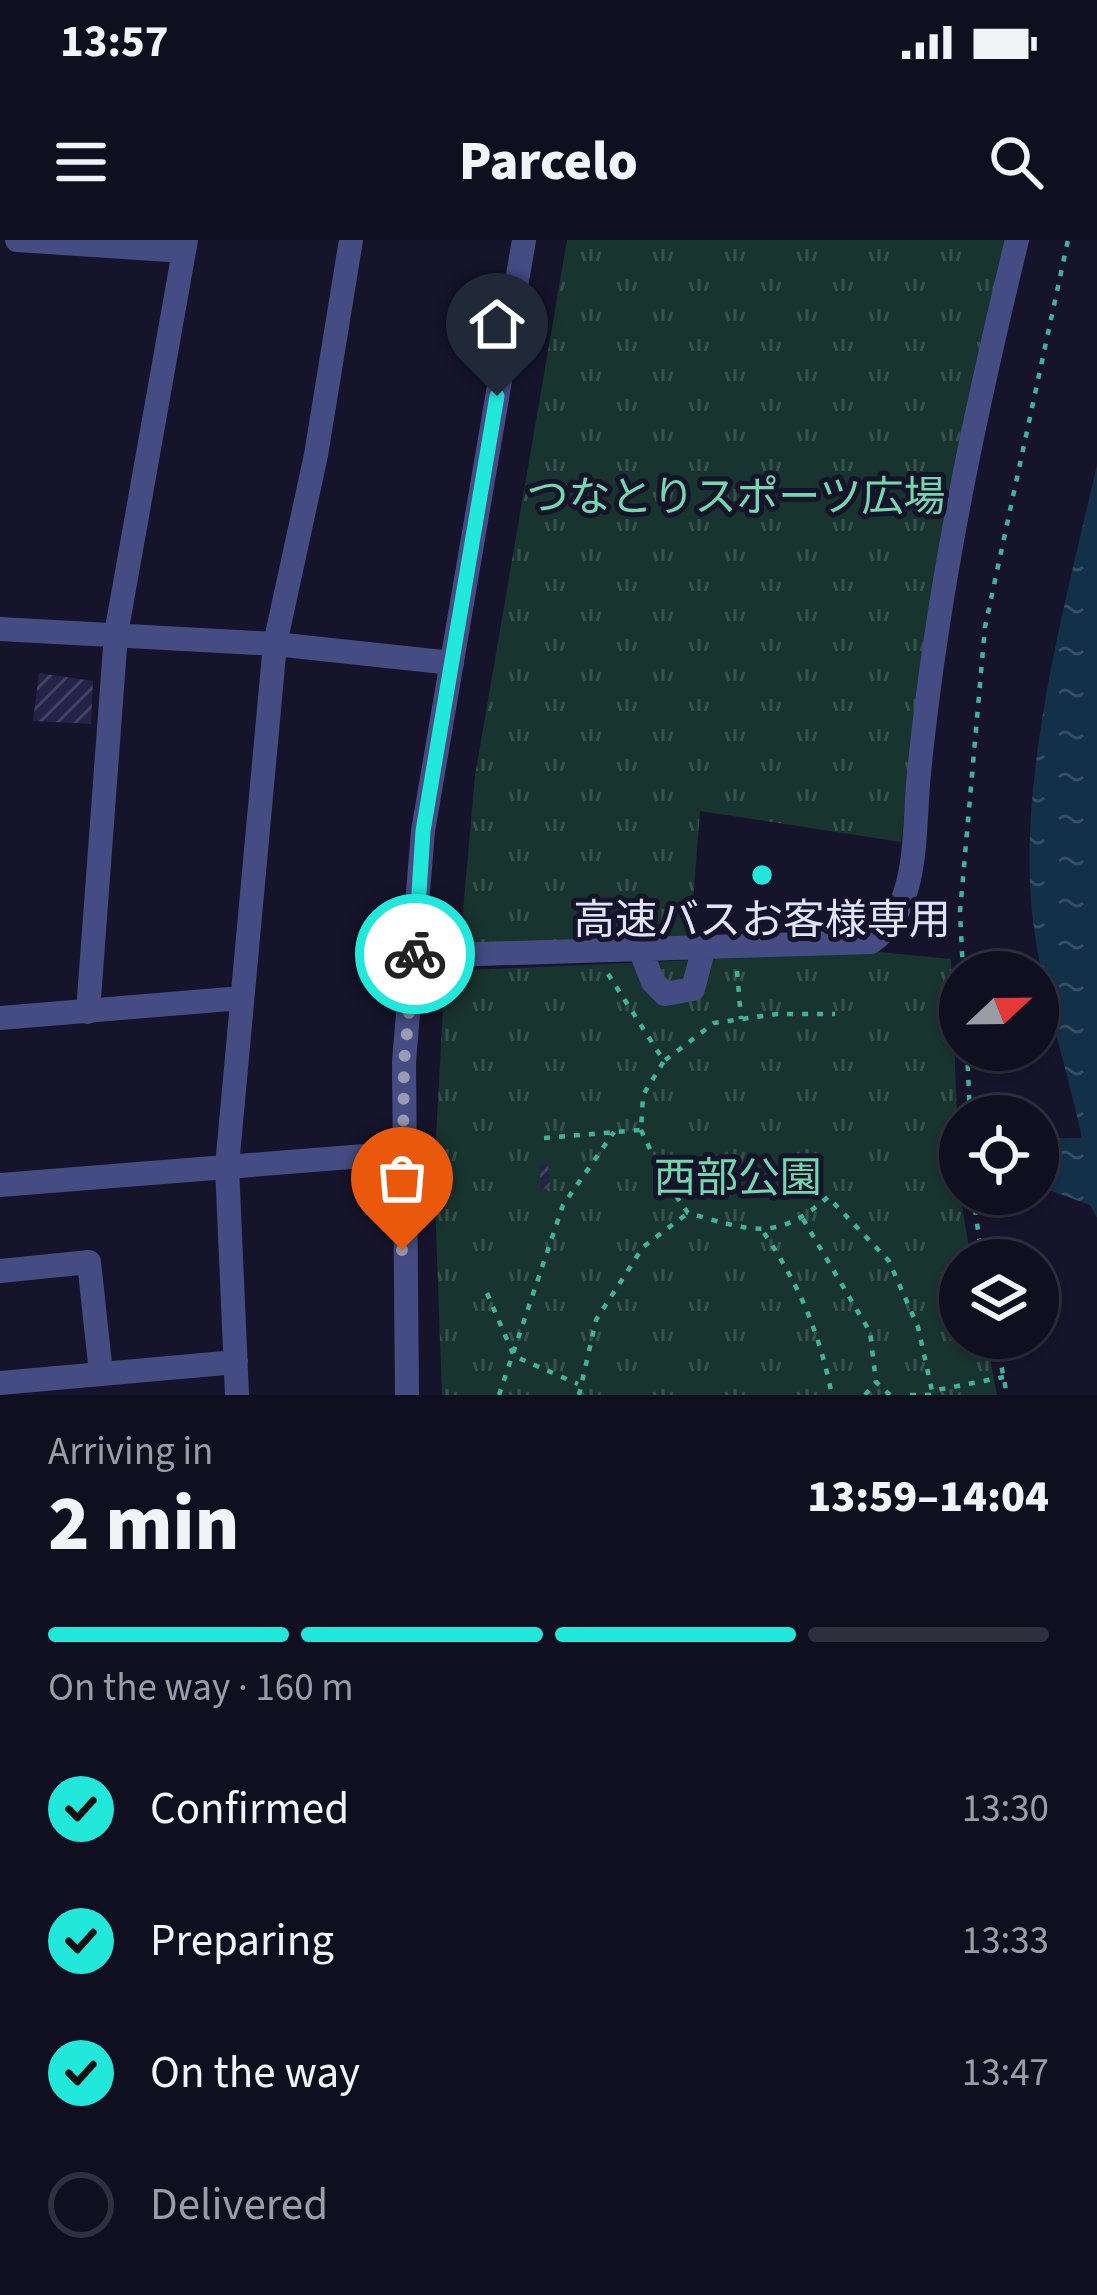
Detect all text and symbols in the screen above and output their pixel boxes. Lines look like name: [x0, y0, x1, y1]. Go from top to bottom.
text: 13:57: [60, 10, 169, 74]
text: Parcelo: [459, 124, 638, 201]
icon: menu: [48, 129, 114, 195]
icon: search: [983, 129, 1049, 195]
pin: [446, 273, 548, 396]
icon: home: [464, 291, 530, 357]
park label: つなとりスポーツ広場: [526, 468, 946, 528]
marker: 高速バスお客様専用: [749, 862, 775, 888]
place label: 高速バスお客様専用: [573, 891, 951, 951]
courier: [355, 894, 475, 1014]
icon: bike: [382, 921, 448, 987]
north arrow: [939, 951, 1059, 1071]
map controls: [939, 951, 1059, 1359]
button: locate: [939, 1095, 1059, 1215]
pin: [351, 1127, 453, 1250]
icon: bag: [369, 1145, 435, 1211]
park label: 西部公園: [654, 1149, 822, 1209]
button: layers: [939, 1239, 1059, 1359]
text: Arriving in: [48, 1424, 213, 1480]
text: 13:59–14:04: [807, 1465, 1049, 1529]
text: 2 min: [48, 1469, 240, 1580]
text: On the way · 160 m: [48, 1660, 354, 1716]
icon: check: [48, 1776, 114, 1842]
text: Confirmed: [150, 1777, 349, 1841]
text: 13:30: [962, 1781, 1049, 1837]
icon: check: [48, 1908, 114, 1974]
text: Preparing: [150, 1909, 334, 1973]
text: 13:33: [962, 1913, 1049, 1969]
icon: check: [48, 2040, 114, 2106]
text: On the way: [150, 2041, 360, 2105]
text: 13:47: [962, 2045, 1049, 2101]
text: Delivered: [150, 2173, 328, 2237]

